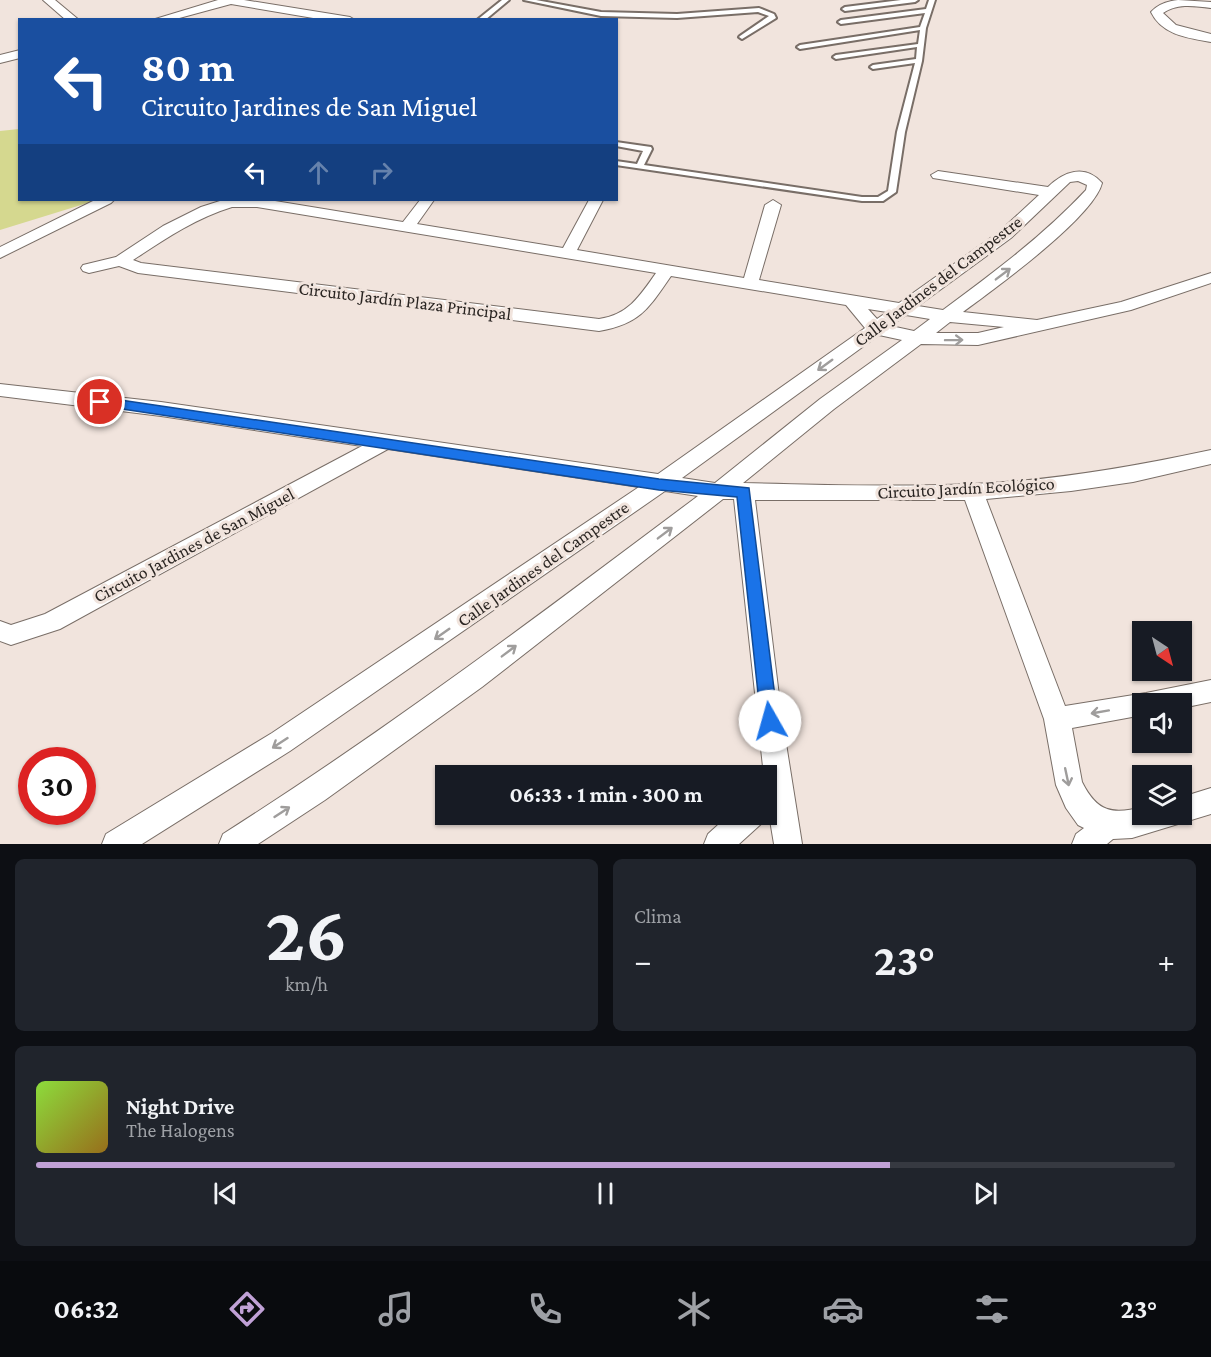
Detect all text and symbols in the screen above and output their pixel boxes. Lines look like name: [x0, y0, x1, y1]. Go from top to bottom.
icon: left: [42, 42, 120, 120]
text: 80 m: [141, 43, 235, 90]
text: Circuito Jardines de San Miguel: [141, 92, 477, 122]
icon: left: [239, 156, 272, 189]
icon: ahead: [302, 156, 335, 189]
icon: right: [365, 156, 398, 189]
street label: Calle Jardines del Campestre: [850, 211, 1026, 351]
one-way arrow: [994, 268, 1010, 280]
street label: Circuito Jardín Plaza Principal: [298, 278, 513, 324]
one-way arrow: [944, 334, 964, 345]
one-way arrow: [817, 359, 833, 371]
pin: [74, 376, 125, 427]
icon: arrive: [83, 385, 116, 418]
street label: Circuito Jardín Ecológico: [877, 473, 1055, 503]
street label: Circuito Jardines de San Miguel: [90, 483, 298, 606]
street label: Calle Jardines del Campestre: [453, 497, 633, 631]
one-way arrow: [656, 526, 672, 539]
north arrow: [1132, 621, 1192, 681]
map controls: [1132, 621, 1192, 825]
one-way arrow: [434, 628, 450, 640]
one-way arrow: [501, 645, 517, 657]
position arrow: [738, 689, 802, 753]
button: sound: [1132, 693, 1192, 753]
one-way arrow: [1090, 707, 1110, 718]
one-way arrow: [272, 737, 289, 749]
speed limit sign: 30: [18, 747, 96, 825]
button: layers: [1132, 765, 1192, 825]
one-way arrow: [1062, 767, 1074, 786]
text: 06:33 · 1 min · 300 m: [509, 782, 703, 807]
one-way arrow: [273, 806, 290, 818]
text: 26: [265, 890, 348, 977]
text: Clima: [634, 905, 682, 927]
text: 23°: [874, 935, 935, 985]
text: −: [634, 942, 651, 979]
text: +: [1158, 942, 1175, 979]
text: km/h: [285, 973, 328, 995]
text: Night Drive: [126, 1094, 234, 1119]
text: The Halogens: [126, 1119, 235, 1141]
icon: previous: [209, 1177, 242, 1210]
icon: pause: [589, 1177, 622, 1210]
icon: next: [969, 1177, 1002, 1210]
icon: directions: [226, 1288, 268, 1330]
icon: music: [375, 1288, 417, 1330]
icon: phone: [524, 1288, 566, 1330]
icon: climate: [673, 1288, 715, 1330]
icon: car: [822, 1288, 864, 1330]
icon: filters: [971, 1288, 1013, 1330]
text: 06:32: [54, 1294, 119, 1324]
text: 23°: [1120, 1294, 1157, 1324]

